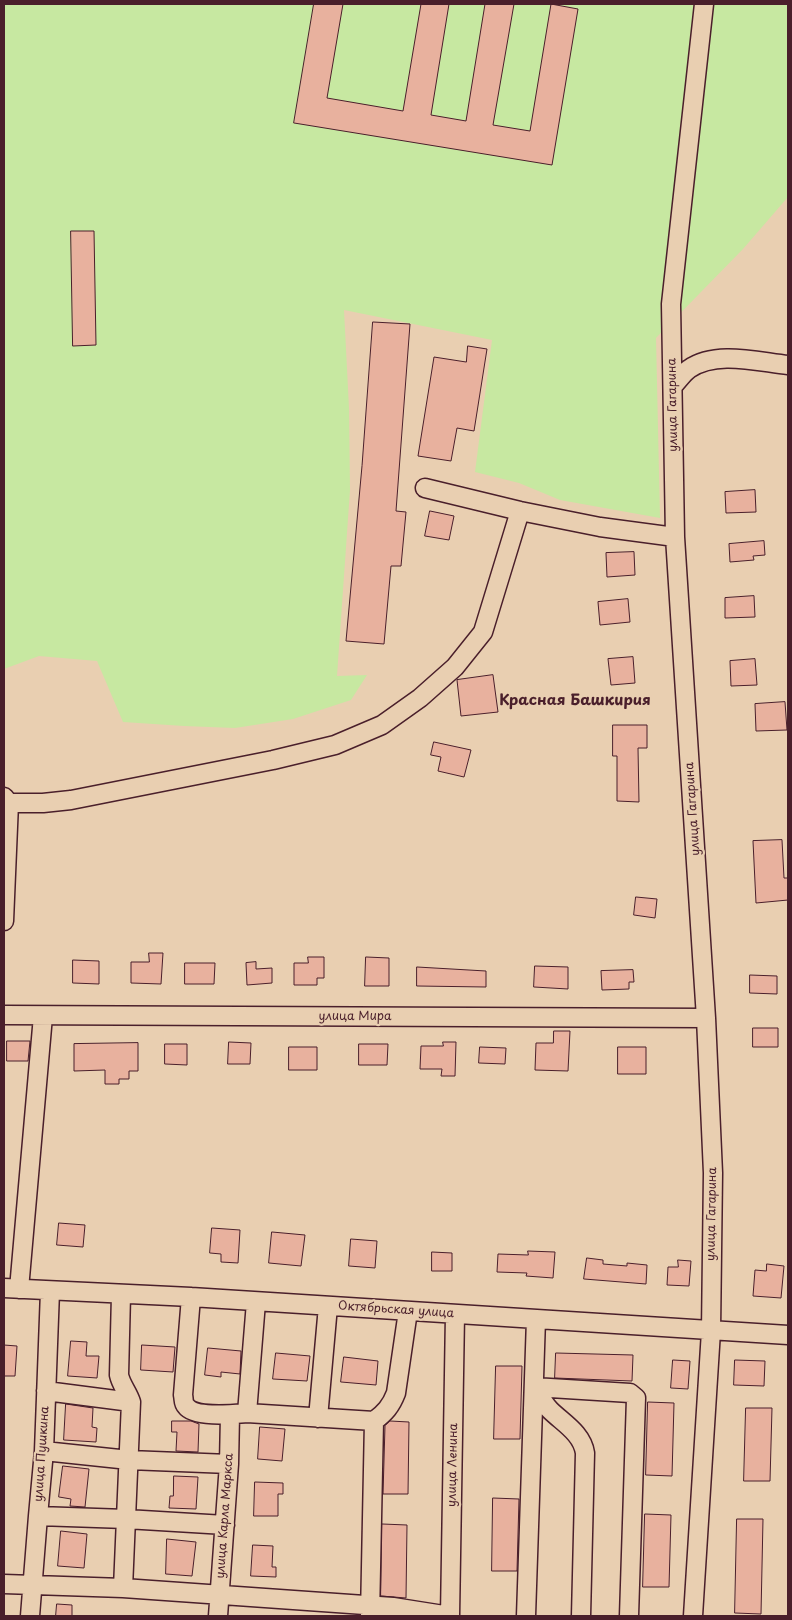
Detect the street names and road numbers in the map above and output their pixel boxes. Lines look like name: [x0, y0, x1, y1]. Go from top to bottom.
street label: улица Гагарина: [665, 358, 681, 452]
street label: улица Гагарина: [683, 762, 703, 856]
street label: улица Мира: [318, 1010, 392, 1024]
street label: улица Гагарина: [704, 1167, 720, 1261]
street label: Октябрьская улица: [337, 1299, 455, 1321]
street label: улица Пушкина: [31, 1406, 53, 1502]
street label: улица Ленина: [445, 1423, 461, 1507]
street label: улица Карла Маркса: [213, 1453, 237, 1579]

